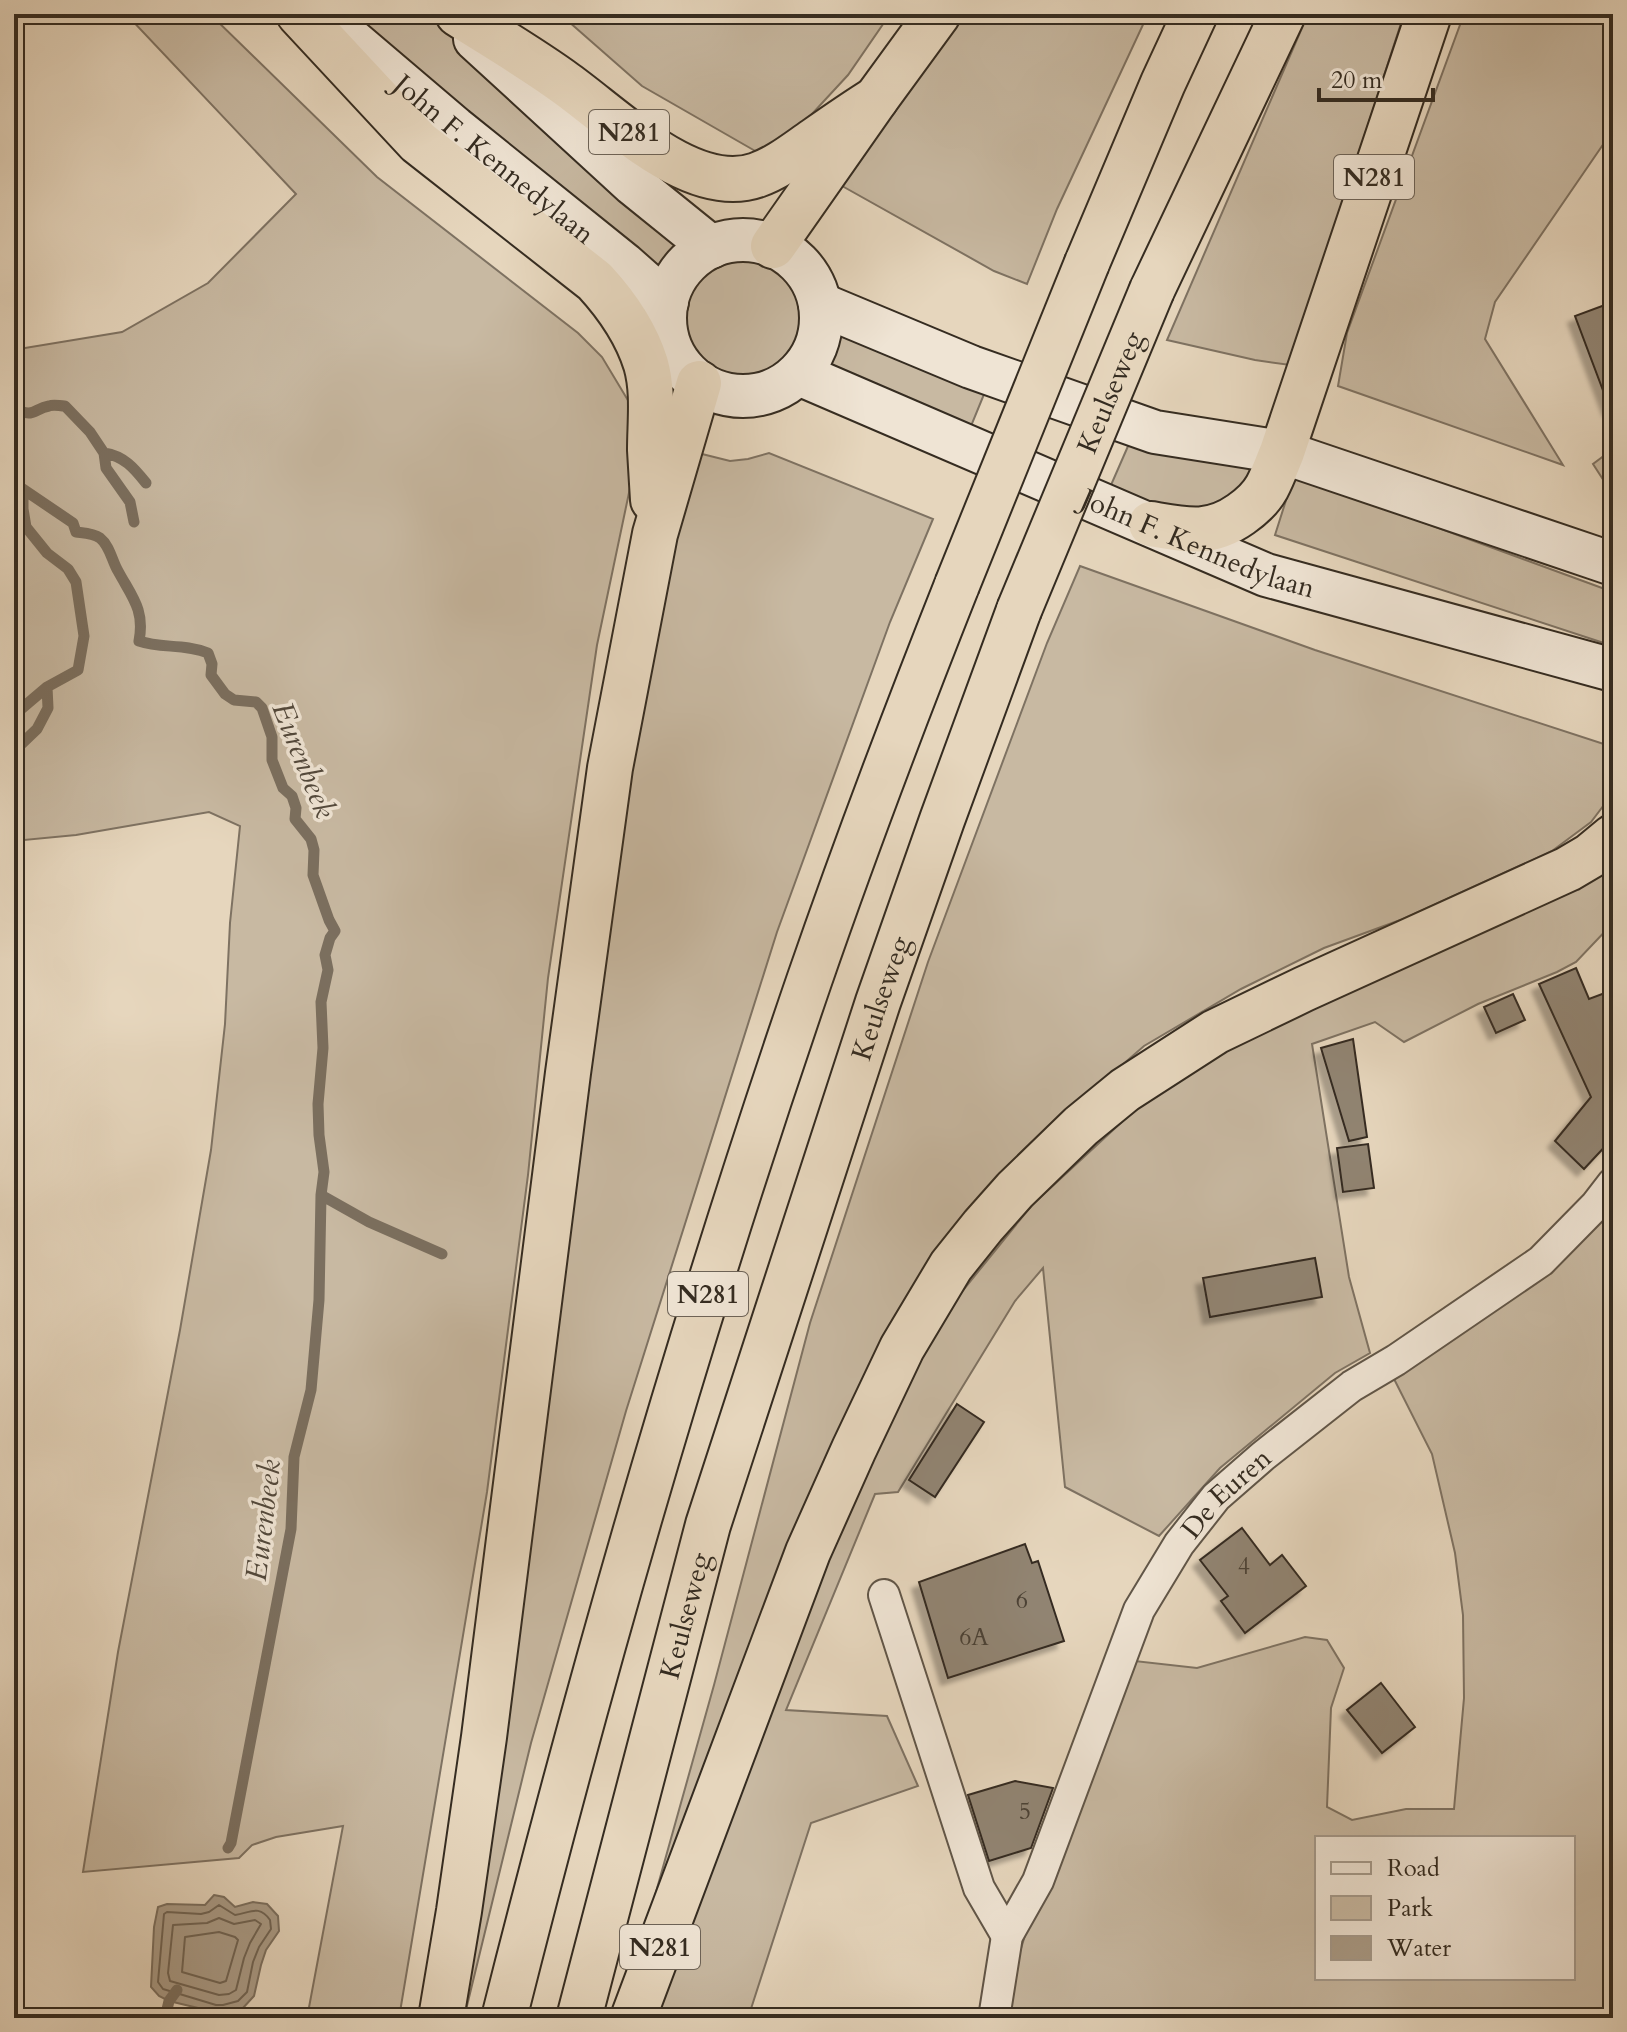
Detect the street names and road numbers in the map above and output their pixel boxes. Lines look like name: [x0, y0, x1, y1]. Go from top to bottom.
street label: John F. Kennedylaan: [382, 63, 602, 253]
road number: N281: [589, 110, 669, 154]
road number: N281: [1334, 155, 1414, 199]
street label: Keulseweg: [1068, 325, 1153, 459]
street label: John F. Kennedylaan: [1072, 478, 1319, 608]
street label: Keulseweg: [842, 931, 920, 1065]
road number: N281: [668, 1272, 748, 1316]
street label: De Euren: [1172, 1439, 1280, 1547]
street label: Keulseweg: [651, 1548, 720, 1683]
road number: N281: [620, 1925, 700, 1969]

